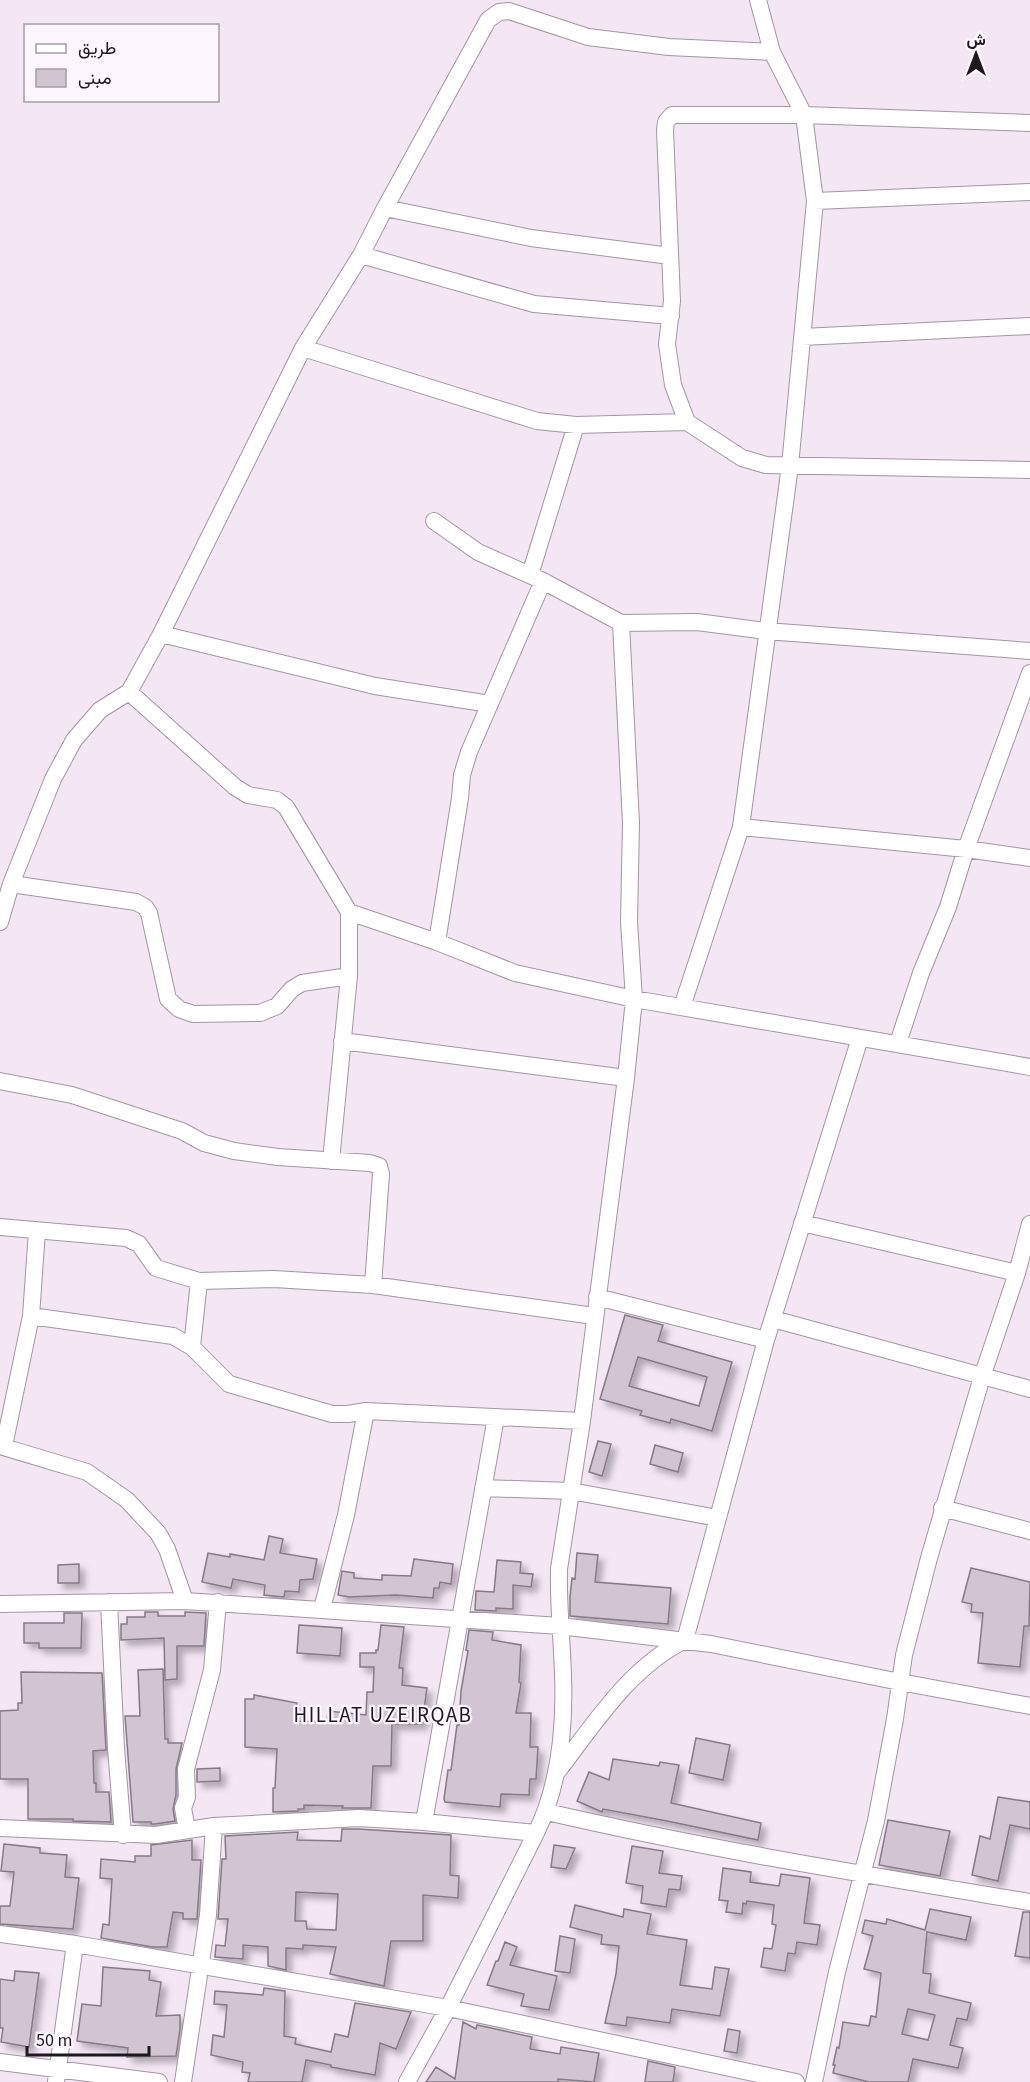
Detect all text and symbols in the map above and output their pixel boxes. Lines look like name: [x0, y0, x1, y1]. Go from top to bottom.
legend: [24, 24, 219, 102]
north arrow: [946, 24, 1006, 84]
text: ش: [966, 29, 986, 51]
text: طريق: [78, 36, 116, 61]
text: مبنى: [78, 66, 112, 91]
district label: HILLAT UZEIRQAB: [294, 1700, 472, 1730]
scale bar: [27, 2019, 148, 2057]
text: 50 m: [36, 2028, 72, 2053]

